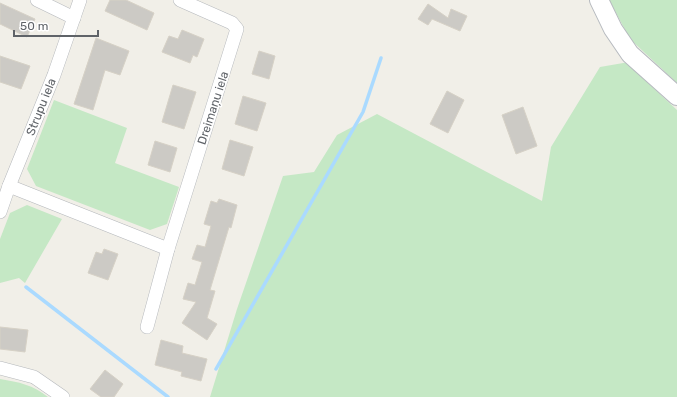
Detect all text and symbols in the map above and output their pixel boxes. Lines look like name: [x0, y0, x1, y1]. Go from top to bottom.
scale bar: [14, 12, 98, 38]
text: 50 m: [20, 19, 48, 33]
street label: Dreimaņu iela: [195, 70, 231, 146]
street label: Strupu iela: [23, 76, 59, 138]

